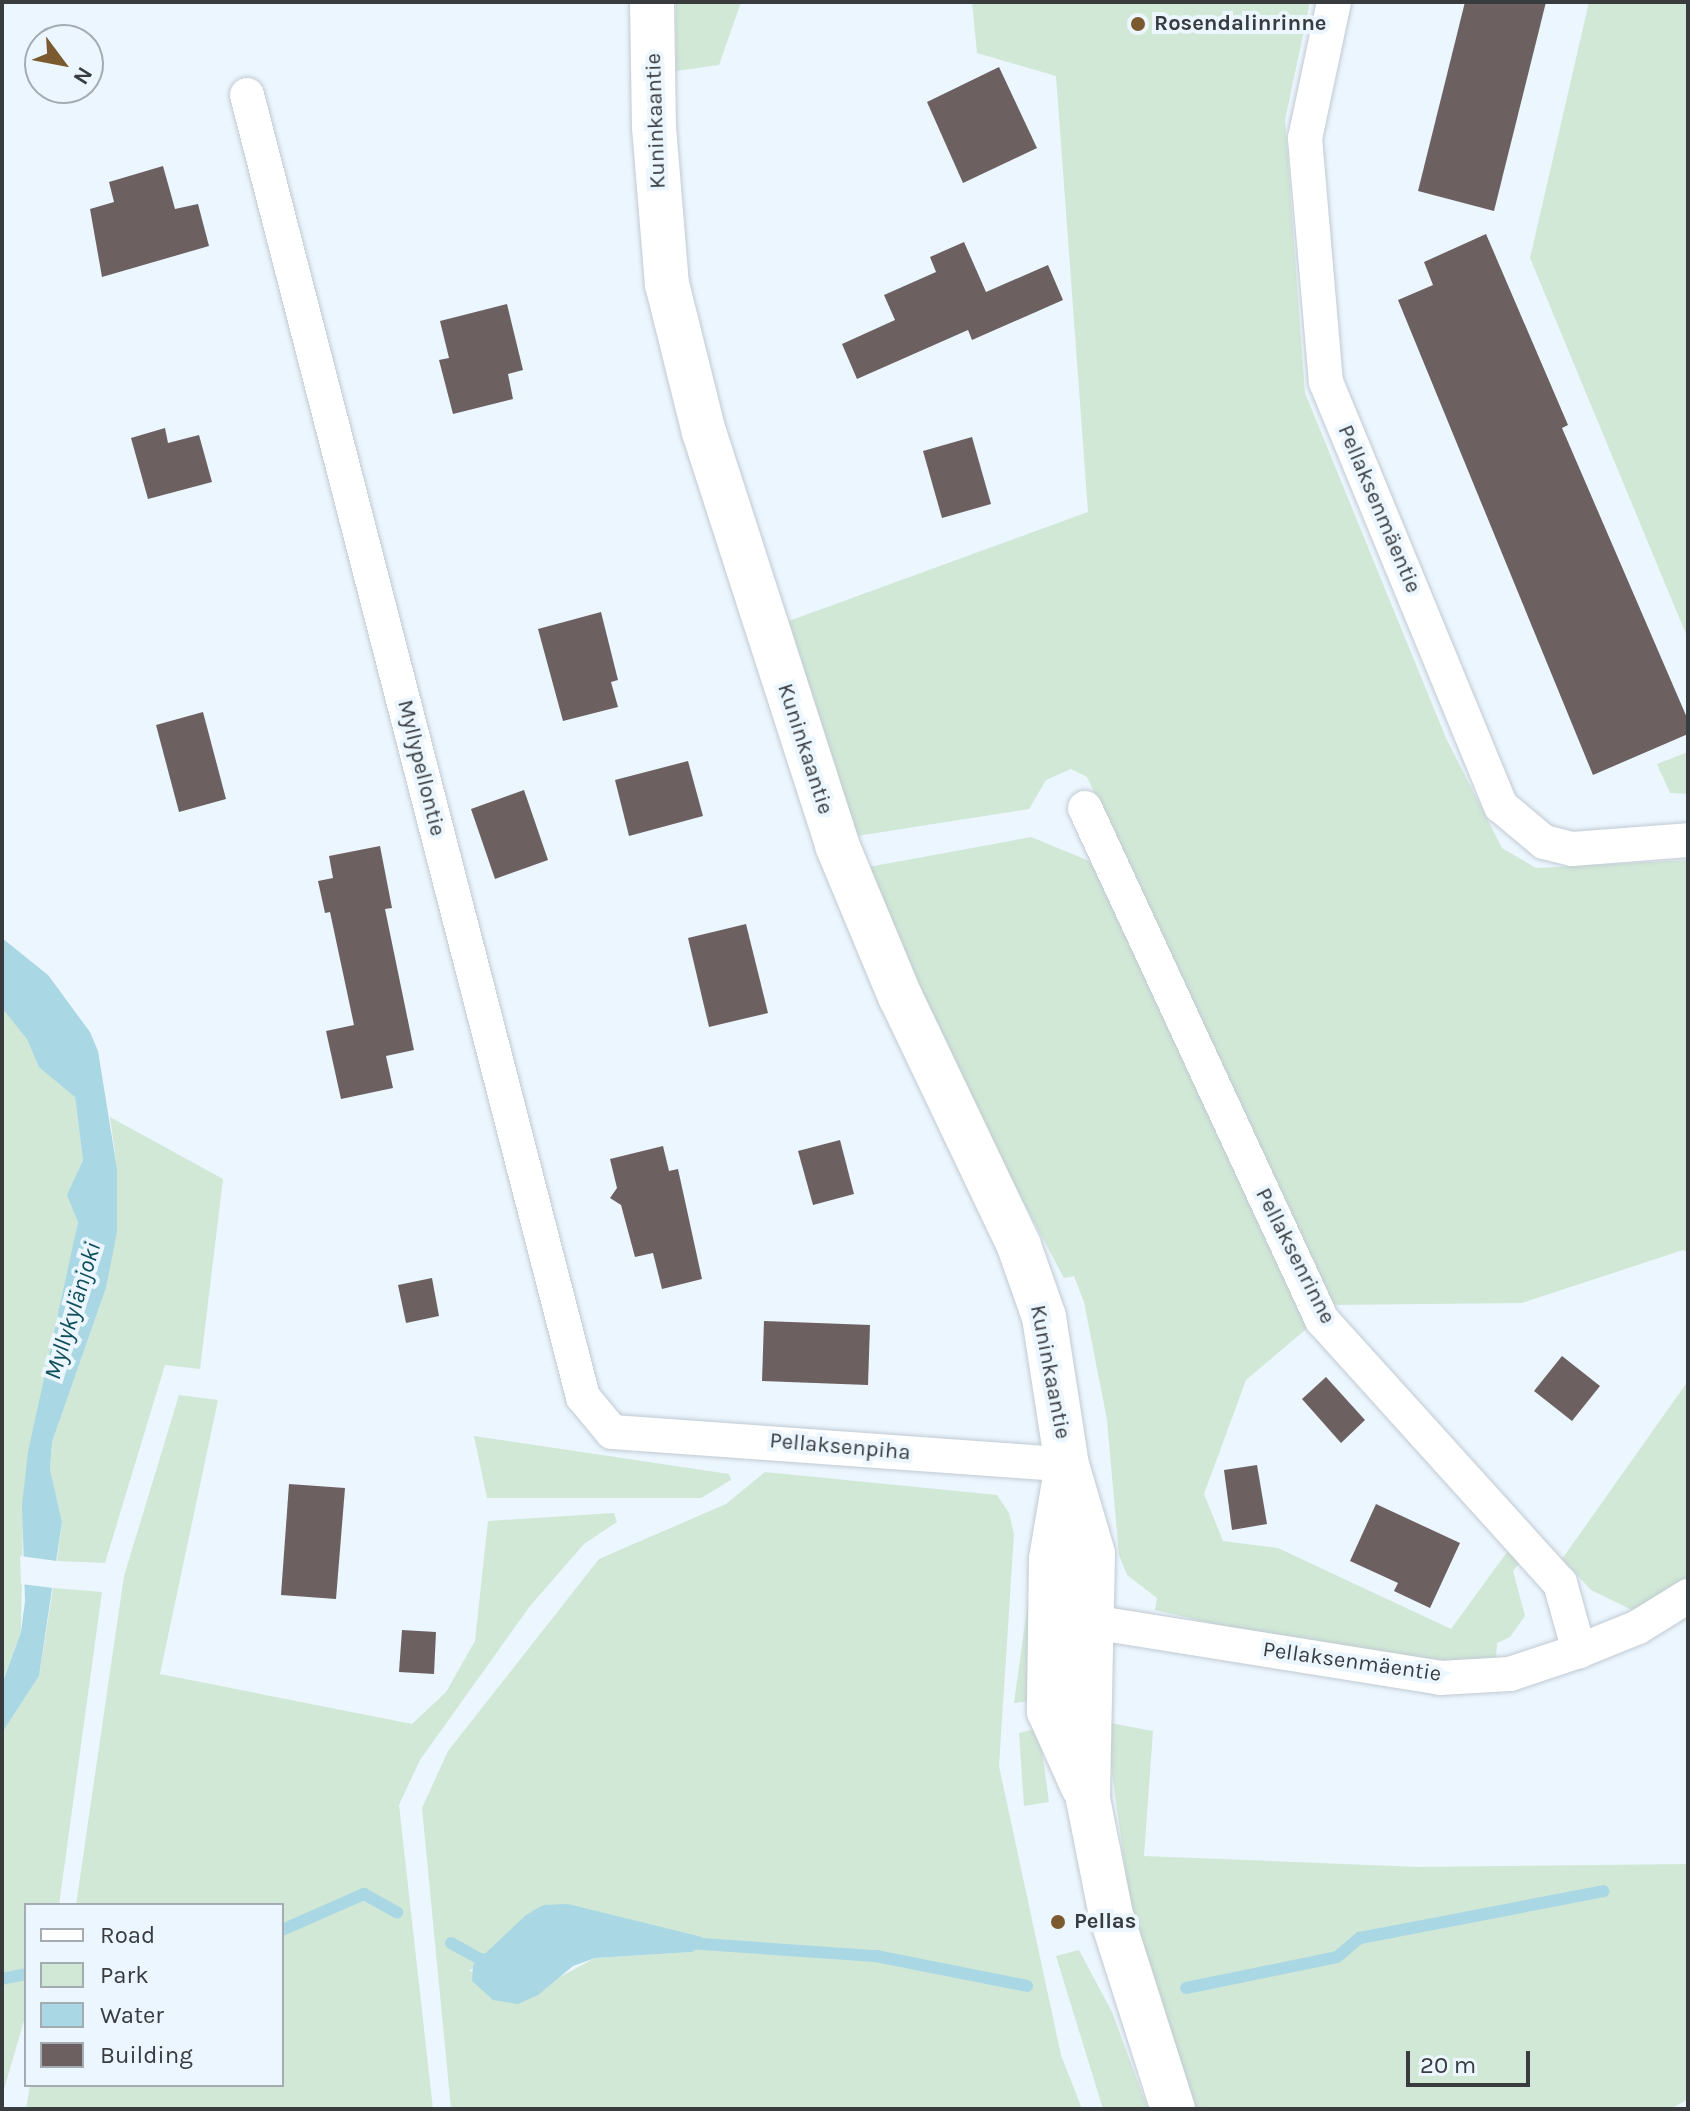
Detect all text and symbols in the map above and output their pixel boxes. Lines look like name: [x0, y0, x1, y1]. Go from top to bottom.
place label: Rosendalinrinne: [1154, 11, 1327, 37]
marker: Rosendalinrinne: [1129, 15, 1147, 33]
north arrow: [24, 24, 104, 104]
street label: Kuninkaantie: [640, 53, 672, 189]
text: N: [67, 62, 98, 89]
street label: Pellaksenmäentie: [1332, 421, 1426, 597]
street label: Kuninkaantie: [771, 680, 839, 818]
street label: Myllypellontie: [391, 697, 451, 839]
street label: Pellaksenrinne: [1249, 1184, 1341, 1328]
water label: Myllykylänjoki: [38, 1239, 108, 1383]
street label: Kuninkaantie: [1024, 1303, 1076, 1441]
street label: Pellaksenpiha: [768, 1428, 912, 1466]
street label: Pellaksenmäentie: [1261, 1636, 1443, 1688]
legend: [24, 1903, 284, 2087]
place label: Pellas: [1074, 1909, 1136, 1935]
marker: Pellas: [1049, 1913, 1067, 1931]
text: Road: [100, 1921, 155, 1949]
text: Park: [100, 1961, 149, 1989]
text: Water: [100, 2001, 164, 2029]
scale bar: [1410, 2035, 1534, 2085]
text: Building: [100, 2041, 193, 2069]
text: 20 m: [1420, 2051, 1476, 2079]

